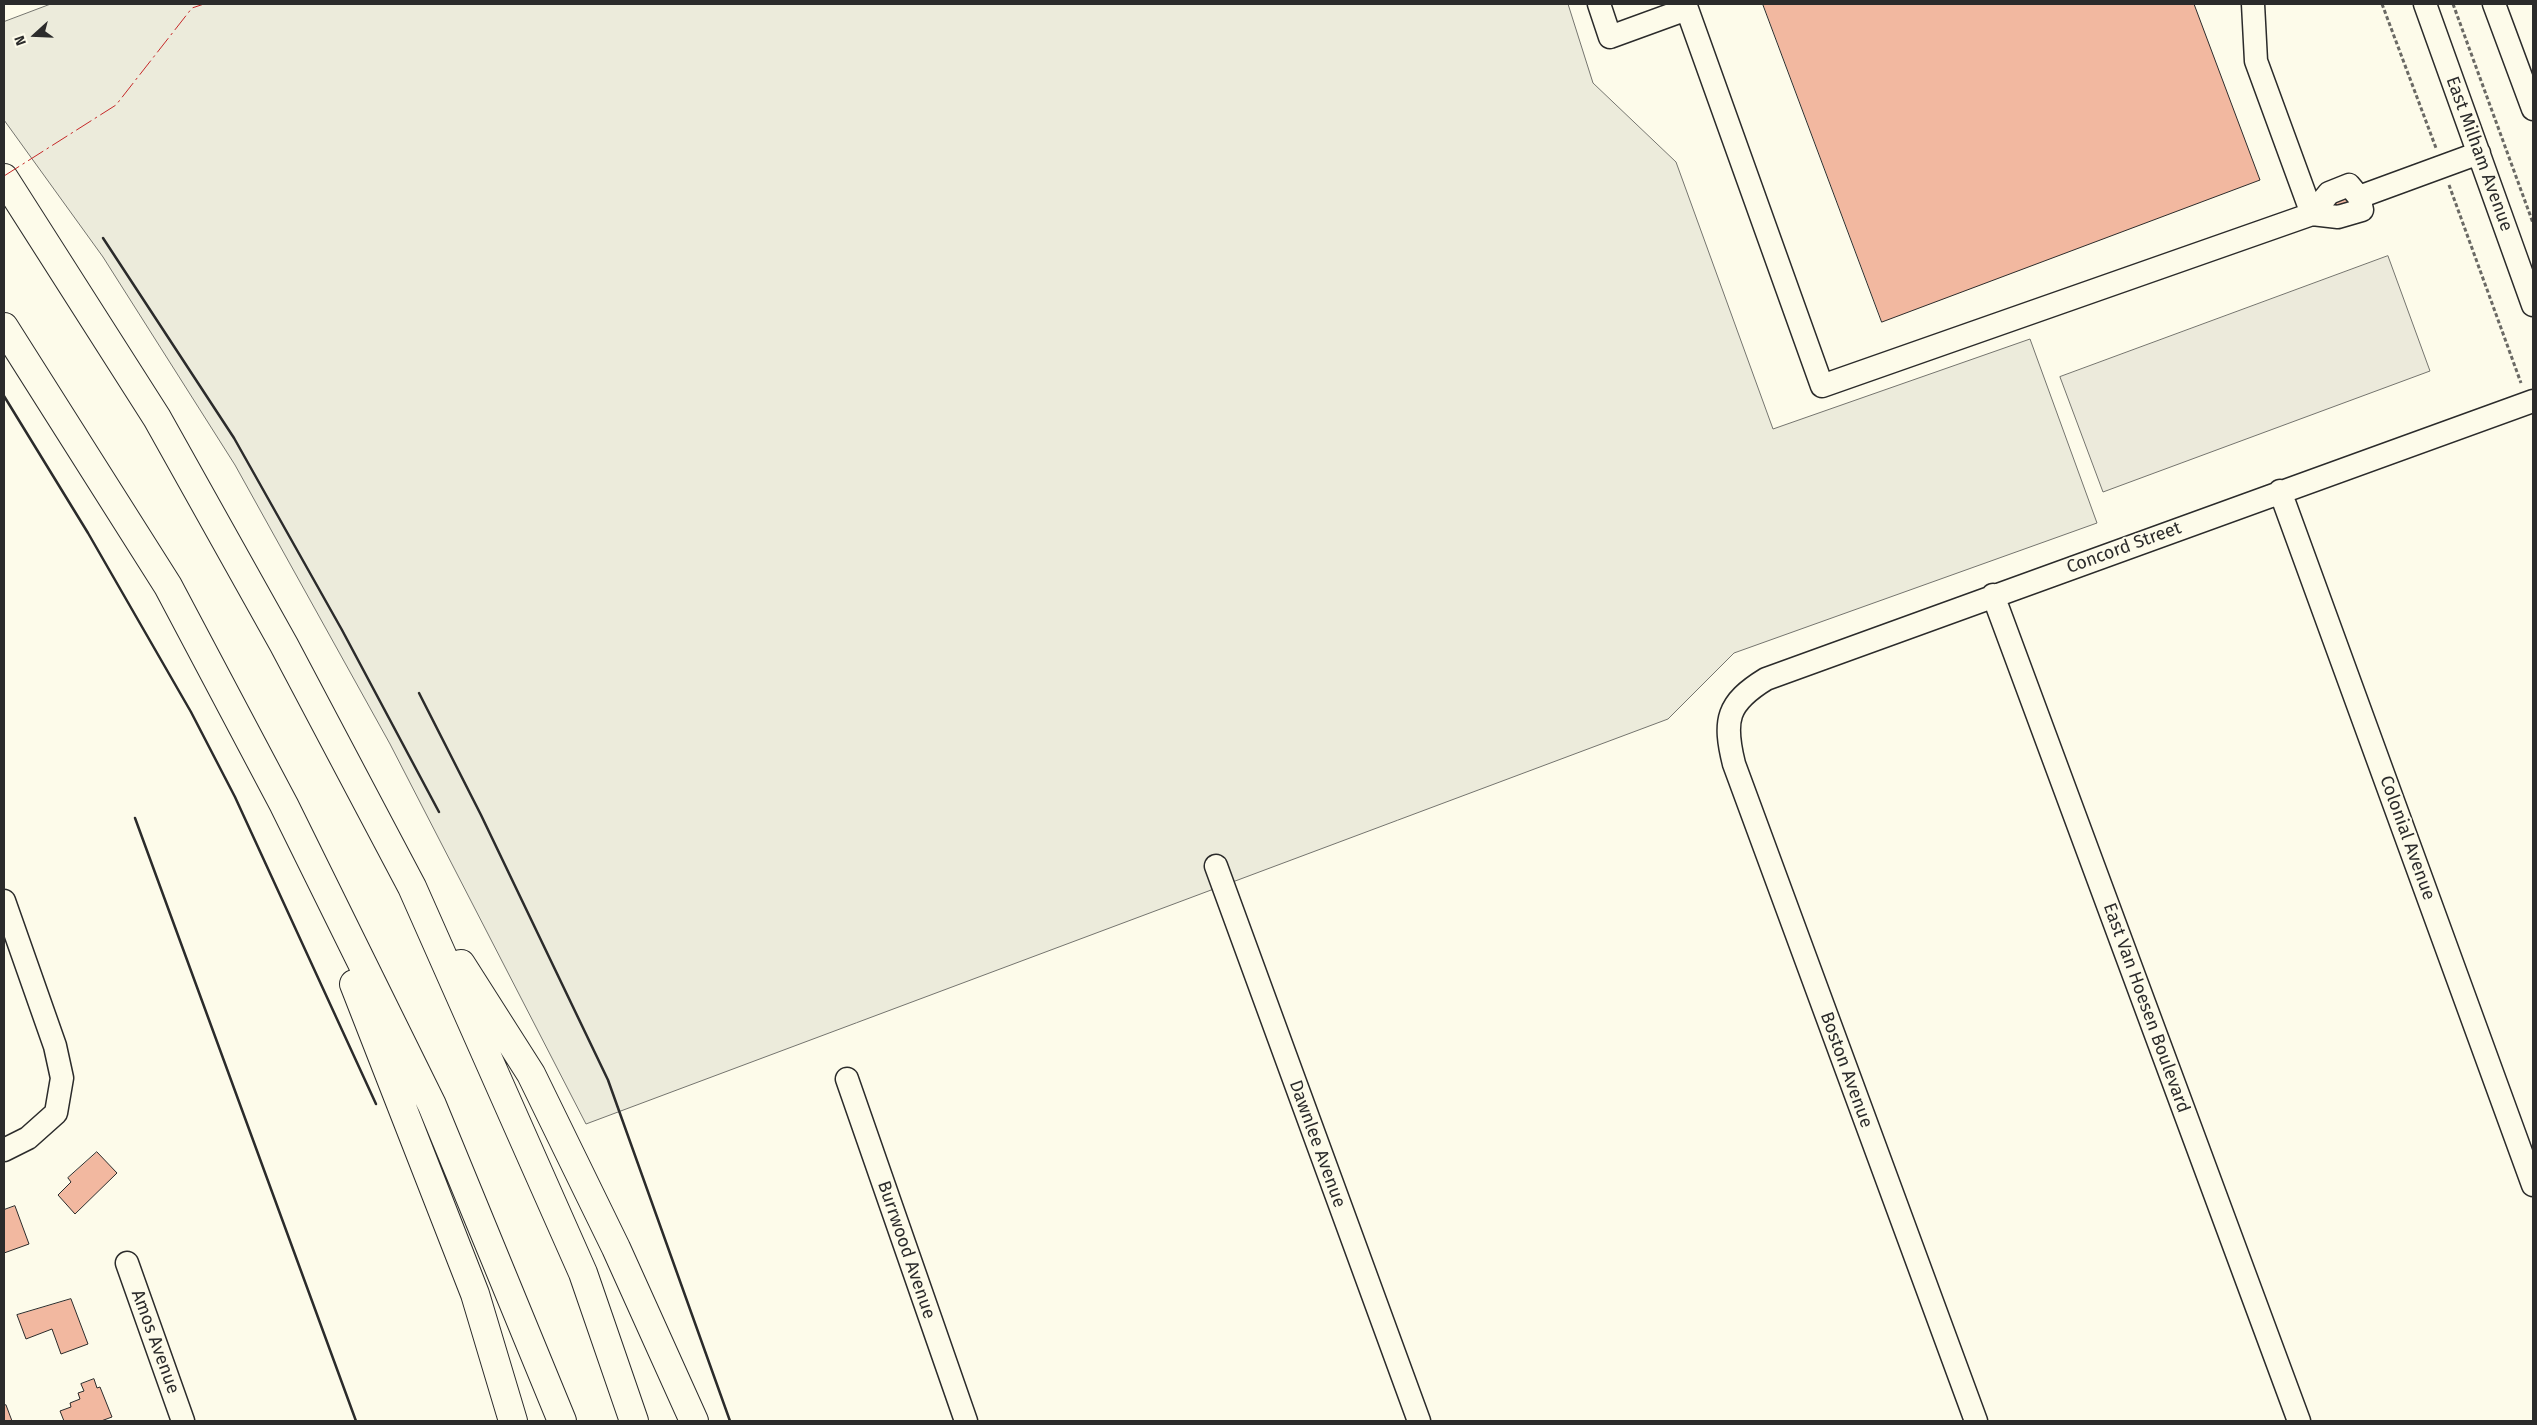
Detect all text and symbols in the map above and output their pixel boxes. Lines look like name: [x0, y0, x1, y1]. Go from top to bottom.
north arrow: [10, 10, 60, 60]
text: N: [11, 33, 30, 48]
street label: East Milham Avenue: [2441, 74, 2517, 234]
street label: Concord Street: [2064, 517, 2184, 579]
street label: Colonial Avenue: [2374, 773, 2440, 903]
street label: East Van Hoesen Boulevard: [2098, 900, 2194, 1116]
street label: Boston Avenue: [1815, 1009, 1877, 1131]
street label: Dawnlee Avenue: [1284, 1077, 1350, 1211]
street label: Burrwood Avenue: [872, 1178, 940, 1322]
street label: Amos Avenue: [126, 1287, 184, 1397]

